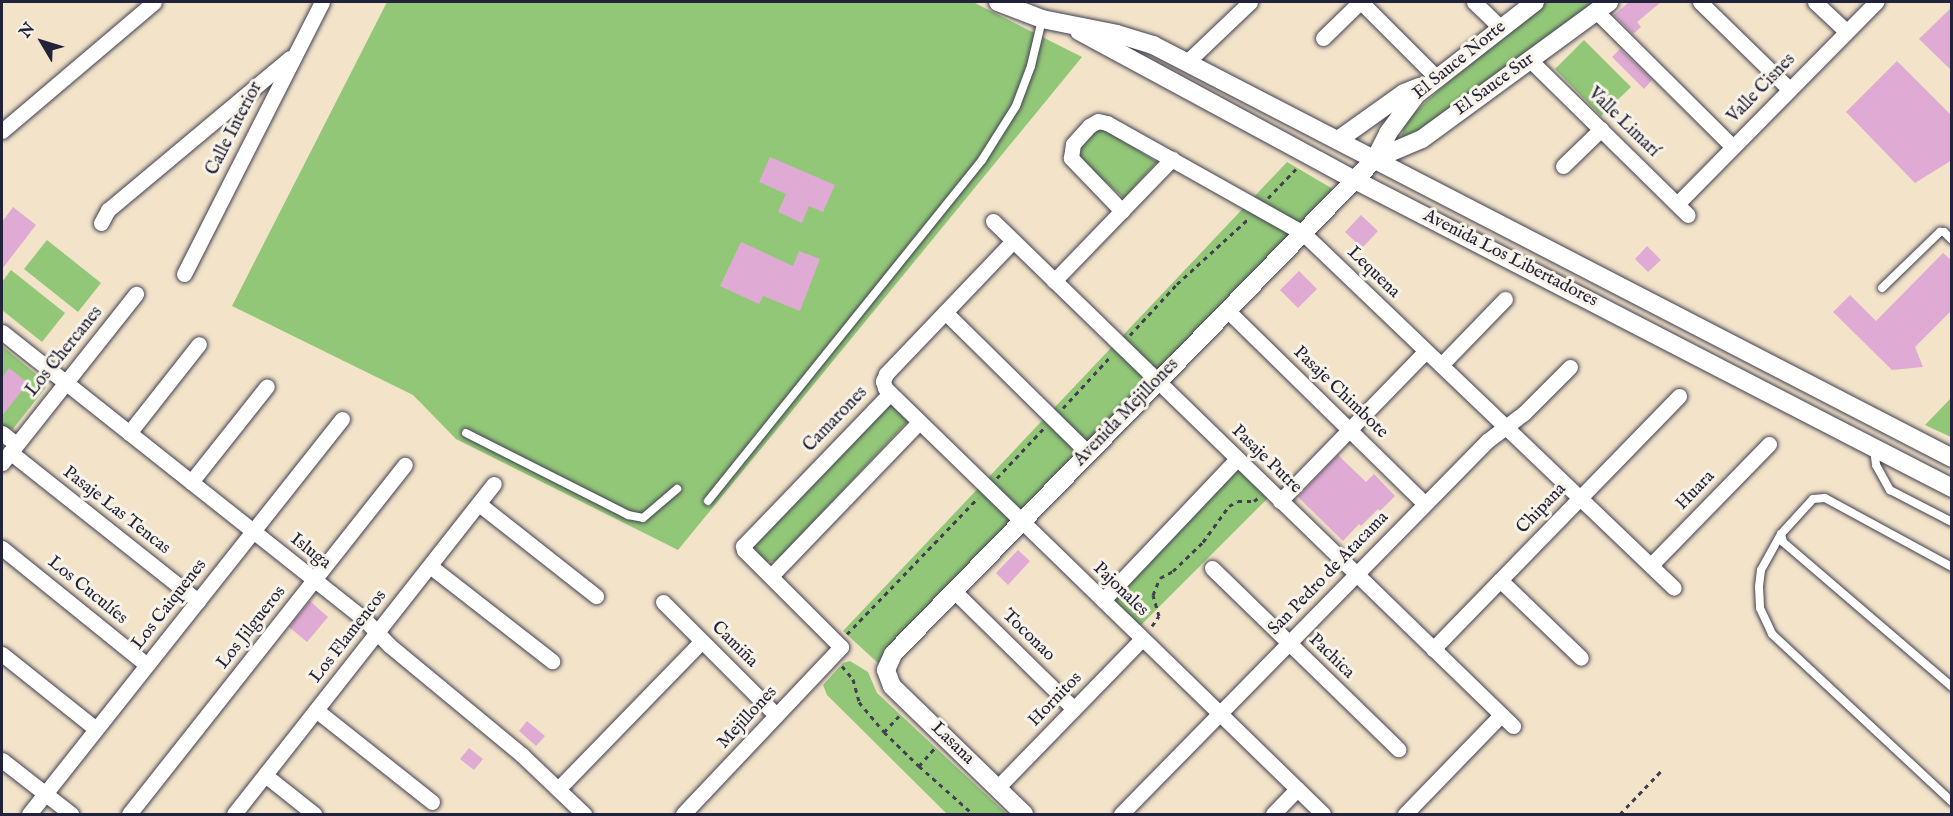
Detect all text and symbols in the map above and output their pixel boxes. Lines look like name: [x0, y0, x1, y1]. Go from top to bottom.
north arrow: [12, 12, 72, 72]
street label: El Sauce Norte: [1409, 17, 1511, 105]
text: N: [16, 19, 40, 43]
street label: El Sauce Sur: [1451, 49, 1539, 121]
street label: Valle Cisnes: [1723, 50, 1801, 128]
street label: Calle Interior: [202, 79, 268, 179]
street label: Valle Limarí: [1583, 84, 1663, 162]
street label: Avenida Los Libertadores: [1419, 206, 1601, 312]
street label: Lequena: [1342, 243, 1404, 303]
street label: Los Chercanes: [22, 303, 108, 401]
street label: Pasaje Chimbote: [1288, 342, 1392, 444]
street label: Avenida Mejillones: [1070, 355, 1184, 471]
street label: Camarones: [799, 383, 873, 457]
street label: Pasaje Putre: [1226, 421, 1306, 499]
street label: Pasaje Las Tencas: [58, 462, 174, 560]
street label: Huara: [1672, 467, 1720, 515]
street label: Chipana: [1513, 479, 1571, 539]
street label: San Pedro de Atacama: [1264, 508, 1394, 640]
street label: Isluga: [285, 529, 335, 575]
street label: Los Cuculíes: [43, 552, 131, 630]
street label: Los Caiquenes: [128, 555, 212, 655]
street label: Pajonales: [1088, 558, 1152, 622]
street label: Los Jilgueros: [213, 582, 291, 674]
street label: Los Flamencos: [306, 586, 392, 688]
street label: Toconao: [997, 605, 1059, 667]
street label: Camiña: [706, 617, 762, 673]
street label: Pachica: [1303, 630, 1359, 684]
street label: Hornitos: [1025, 668, 1087, 732]
street label: Mejillones: [714, 682, 782, 754]
street label: Lasana: [926, 718, 978, 770]

